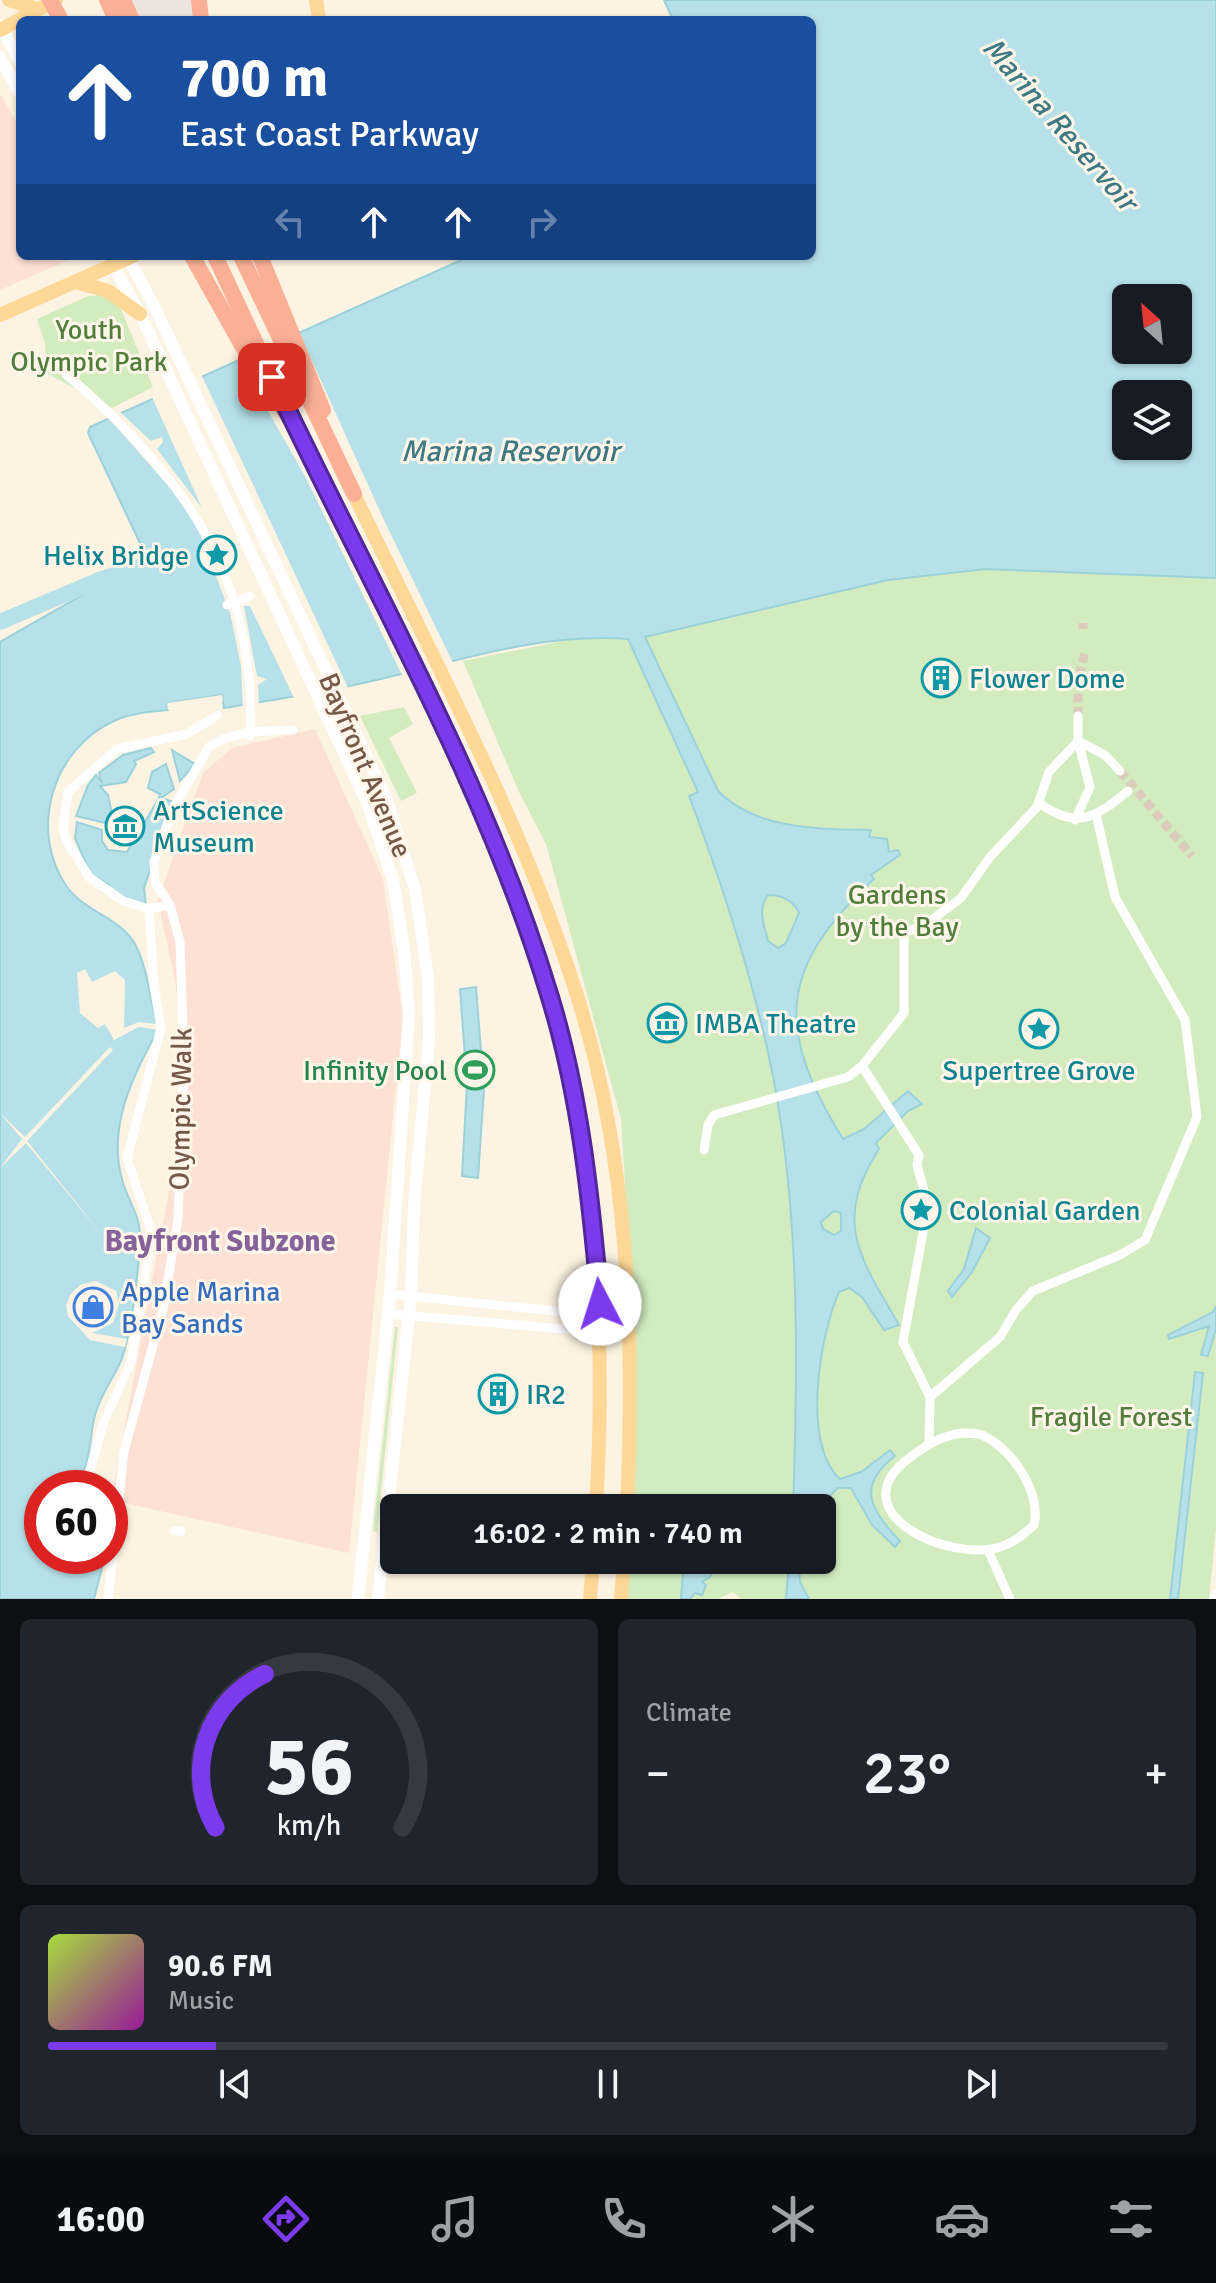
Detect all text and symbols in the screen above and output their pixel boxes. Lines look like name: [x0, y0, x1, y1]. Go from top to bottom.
water label: Marina Reservoir: [974, 30, 1148, 222]
text: 700 m: [180, 43, 328, 112]
icon: ahead: [48, 48, 152, 152]
text: East Coast Parkway: [180, 112, 479, 157]
icon: left: [268, 200, 312, 244]
icon: ahead: [352, 200, 396, 244]
icon: ahead: [436, 200, 480, 244]
icon: right: [520, 200, 564, 244]
north arrow: [1112, 284, 1192, 364]
map controls: [1112, 284, 1192, 460]
park label: Youth Olympic Park: [10, 313, 168, 379]
pin: [238, 343, 306, 411]
icon: arrive: [250, 355, 294, 399]
button: layers: [1112, 380, 1192, 460]
water label: Marina Reservoir: [401, 433, 623, 470]
place icon: Helix Bridge: [196, 534, 238, 576]
place label: Helix Bridge: [43, 539, 189, 573]
building icon: Flower Dome: [920, 657, 962, 699]
place label: Flower Dome: [969, 662, 1125, 696]
street label: Bayfront Avenue: [311, 668, 419, 863]
place label: ArtScience Museum: [153, 794, 284, 860]
museum icon: ArtScience Museum: [104, 805, 146, 847]
park label: Gardens by the Bay: [835, 878, 959, 944]
museum icon: IMBA Theatre: [646, 1002, 688, 1044]
place label: IMBA Theatre: [695, 1007, 857, 1041]
place icon: Supertree Grove: [1018, 1008, 1060, 1050]
street label: Olympic Walk: [163, 1027, 199, 1191]
sports icon: Infinity Pool: [454, 1049, 496, 1091]
place label: Infinity Pool: [303, 1054, 447, 1088]
place label: Supertree Grove: [943, 1054, 1135, 1088]
place icon: Colonial Garden: [900, 1189, 942, 1231]
place label: Colonial Garden: [949, 1194, 1141, 1228]
district label: Bayfront Subzone: [104, 1223, 336, 1260]
position arrow: [558, 1262, 642, 1346]
place label: Apple Marina Bay Sands: [121, 1275, 281, 1341]
shop icon: Apple Marina Bay Sands: [72, 1286, 114, 1328]
building icon: IR2: [477, 1373, 519, 1415]
place label: IR2: [526, 1378, 566, 1412]
park label: Fragile Forest: [1030, 1400, 1193, 1434]
speed limit sign: 60: [24, 1470, 128, 1574]
text: 16:02 · 2 min · 740 m: [473, 1515, 743, 1552]
text: Climate: [646, 1697, 732, 1729]
text: 56: [264, 1716, 354, 1818]
text: 23°: [863, 1737, 951, 1811]
text: −: [646, 1747, 670, 1801]
text: +: [1144, 1747, 1168, 1801]
text: km/h: [277, 1808, 341, 1843]
text: 90.6 FM: [168, 1948, 273, 1985]
text: Music: [168, 1985, 234, 2017]
icon: previous: [213, 2062, 257, 2106]
icon: pause: [586, 2062, 630, 2106]
icon: next: [959, 2062, 1003, 2106]
icon: directions: [258, 2191, 314, 2247]
icon: music: [427, 2191, 483, 2247]
icon: phone: [596, 2191, 652, 2247]
icon: climate: [765, 2191, 821, 2247]
icon: car: [934, 2191, 990, 2247]
icon: filters: [1103, 2191, 1159, 2247]
text: 16:00: [57, 2197, 145, 2242]

